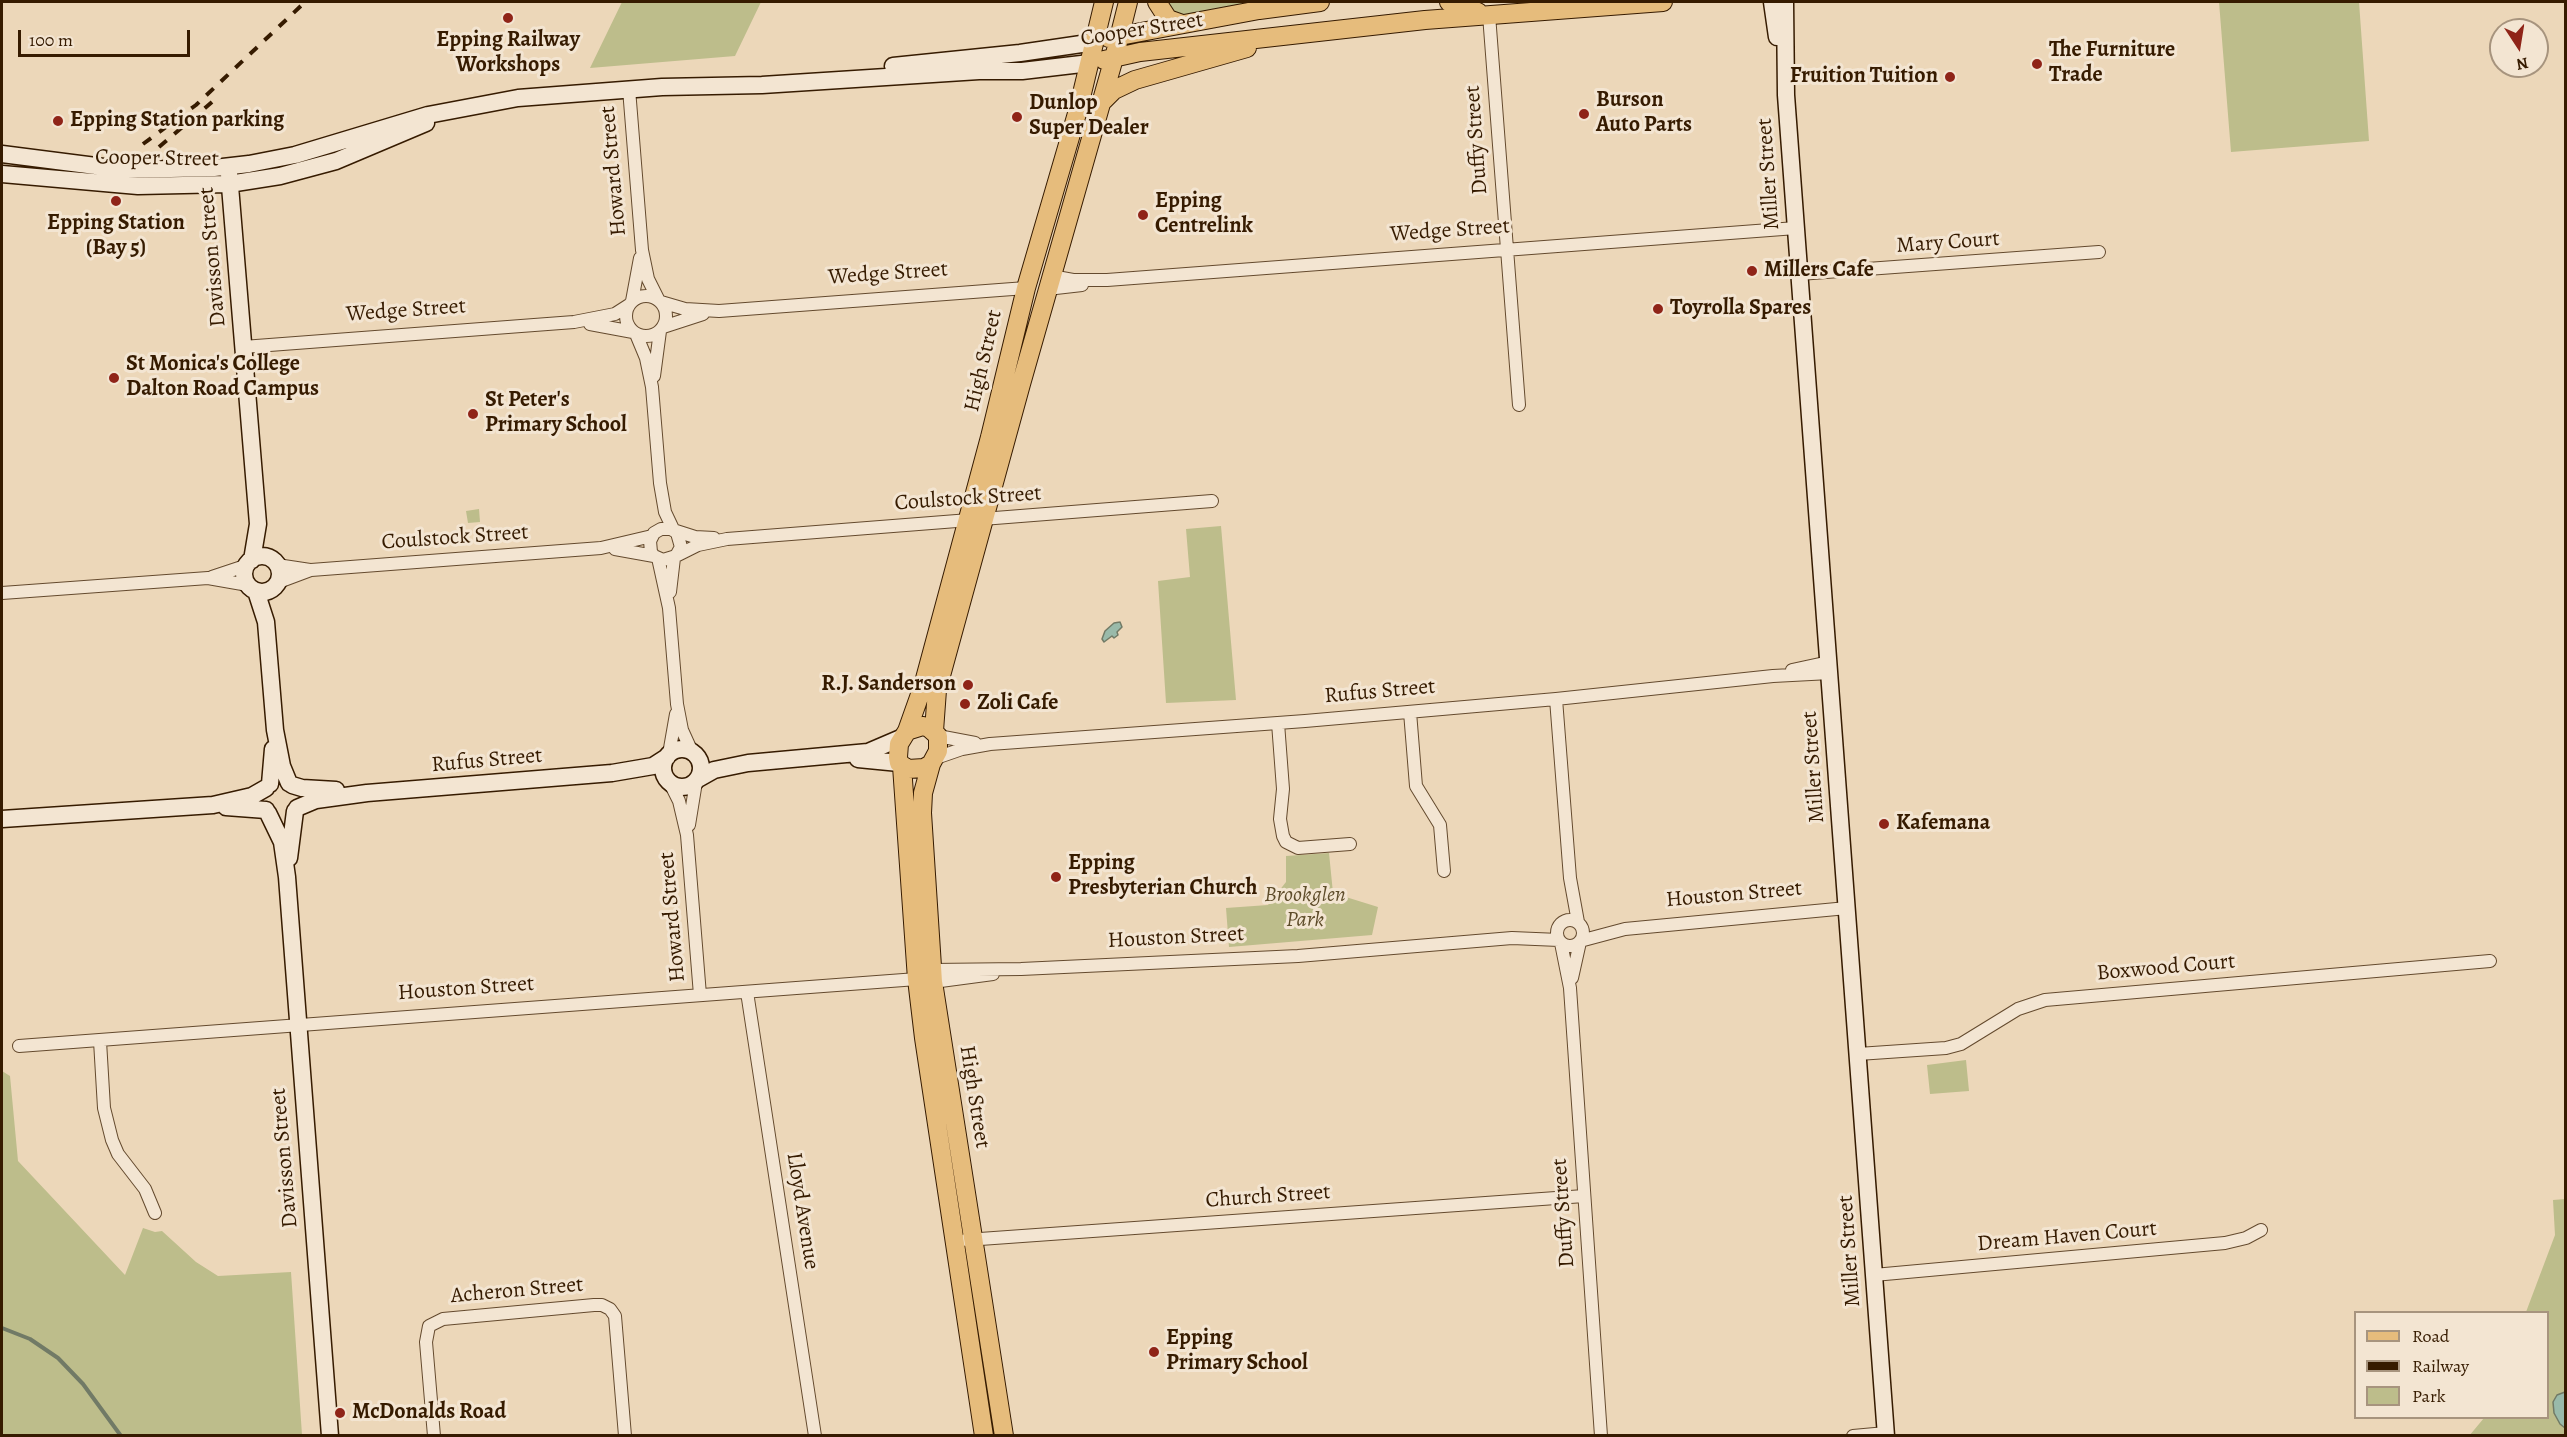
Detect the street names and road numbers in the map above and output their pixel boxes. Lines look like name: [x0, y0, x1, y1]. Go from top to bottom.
street label: Cooper Street: [1079, 7, 1205, 53]
street label: Duffy Street: [1460, 84, 1494, 196]
street label: Howard Street: [595, 105, 633, 237]
street label: Miller Street: [1752, 117, 1786, 231]
street label: Cooper Street: [95, 145, 219, 173]
street label: Davisson Street: [194, 186, 232, 328]
street label: Wedge Street: [1389, 214, 1511, 248]
street label: Mary Court: [1895, 226, 2001, 260]
street label: Wedge Street: [827, 257, 949, 291]
street label: Wedge Street: [345, 294, 467, 328]
street label: High Street: [959, 307, 1009, 415]
street label: Coulstock Street: [894, 481, 1042, 517]
street label: Coulstock Street: [381, 520, 529, 556]
street label: Rufus Street: [1323, 674, 1437, 710]
street label: Miller Street: [1797, 710, 1831, 824]
street label: Rufus Street: [430, 743, 544, 779]
street label: Howard Street: [654, 851, 692, 983]
street label: Houston Street: [1665, 876, 1803, 914]
street label: Houston Street: [1107, 921, 1245, 955]
street label: Boxwood Court: [2096, 949, 2236, 987]
street label: Houston Street: [397, 971, 535, 1007]
street label: High Street: [953, 1044, 995, 1150]
street label: Davisson Street: [266, 1087, 304, 1229]
street label: Lloyd Avenue: [780, 1151, 824, 1271]
street label: Duffy Street: [1547, 1157, 1581, 1269]
street label: Church Street: [1205, 1179, 1331, 1215]
street label: Miller Street: [1833, 1194, 1867, 1308]
street label: Dream Haven Court: [1976, 1216, 2158, 1258]
street label: Acheron Street: [450, 1272, 584, 1310]

